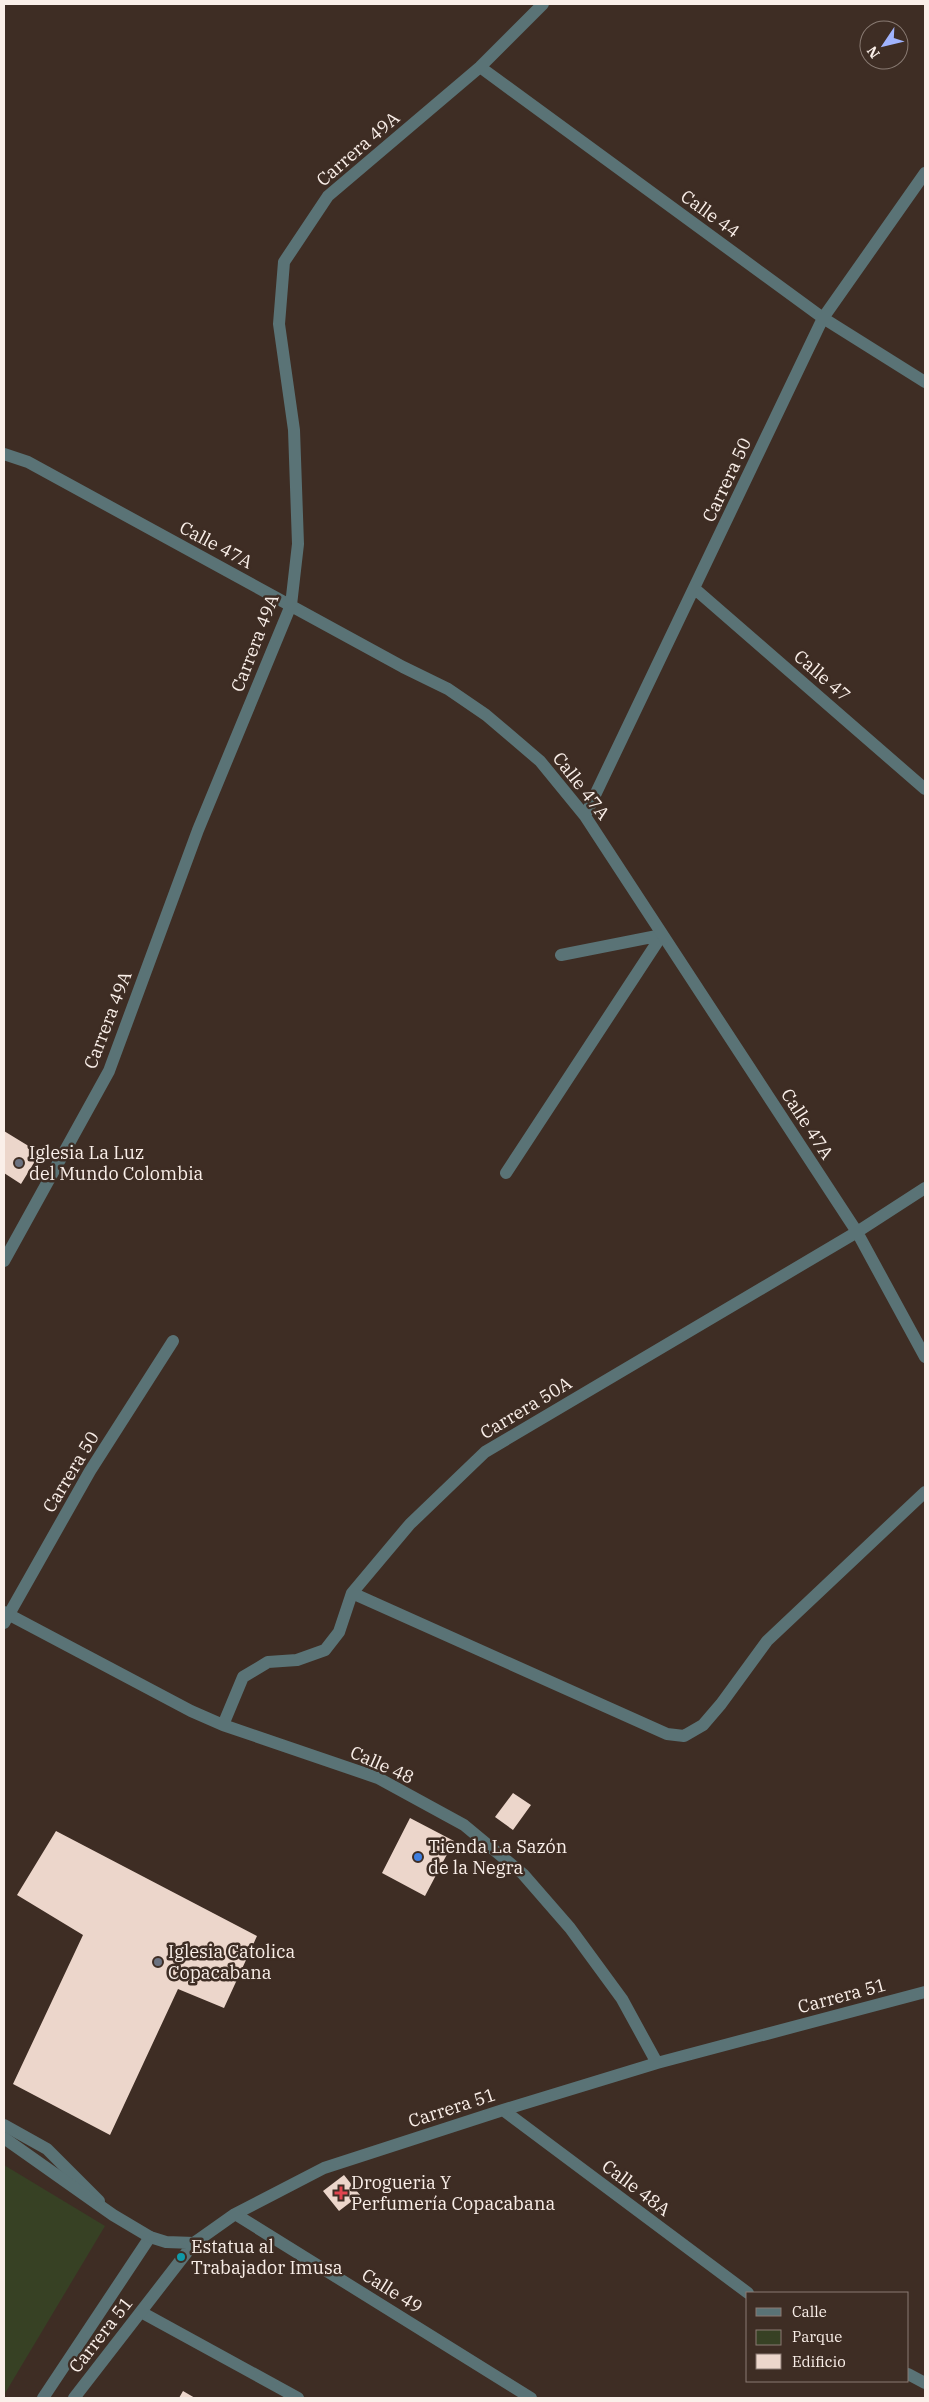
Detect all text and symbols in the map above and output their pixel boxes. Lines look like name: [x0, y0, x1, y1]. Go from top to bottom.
north arrow: [859, 20, 909, 70]
text: N: [863, 43, 884, 62]
street label: Carrera 49A: [311, 106, 405, 191]
street label: Calle 44: [676, 184, 744, 243]
street label: Carrera 50: [697, 434, 756, 526]
street label: Calle 47A: [176, 516, 257, 574]
street label: Carrera 49A: [225, 590, 284, 695]
street label: Calle 47: [789, 645, 855, 706]
street label: Calle 47A: [548, 747, 615, 825]
street label: Carrera 49A: [78, 967, 137, 1072]
street label: Calle 47A: [776, 1084, 839, 1164]
place label: Iglesia La Luz del Mundo Colombia: [29, 1141, 204, 1185]
marker: Iglesia La Luz del Mundo Colombia: [13, 1157, 25, 1169]
street label: Carrera 50A: [476, 1371, 576, 1444]
street label: Carrera 50: [37, 1427, 104, 1516]
street label: Calle 48: [347, 1740, 418, 1789]
place label: Tienda La Sazón de la Negra: [428, 1835, 567, 1879]
marker: Tienda La Sazón de la Negra: [412, 1851, 424, 1863]
place label: Iglesia Catolica Copacabana: [168, 1940, 295, 1984]
marker: Iglesia Catolica Copacabana: [152, 1956, 164, 1968]
street label: Carrera 51: [795, 1973, 889, 2018]
street label: Carrera 51: [405, 2083, 498, 2132]
street label: Calle 48A: [597, 2154, 676, 2221]
place label: Drogueria Y Perfumería Copacabana: [351, 2171, 555, 2215]
marker: Drogueria Y Perfumería Copacabana: [335, 2187, 347, 2199]
place label: Estatua al Trabajador Imusa: [191, 2235, 343, 2279]
marker: Estatua al Trabajador Imusa: [175, 2251, 187, 2263]
street label: Calle 49: [358, 2263, 427, 2318]
street label: Carrera 51: [64, 2292, 138, 2377]
legend: [746, 2292, 909, 2382]
text: Calle: [792, 2302, 827, 2321]
text: Parque: [792, 2327, 842, 2346]
text: Edificio: [792, 2352, 846, 2371]

